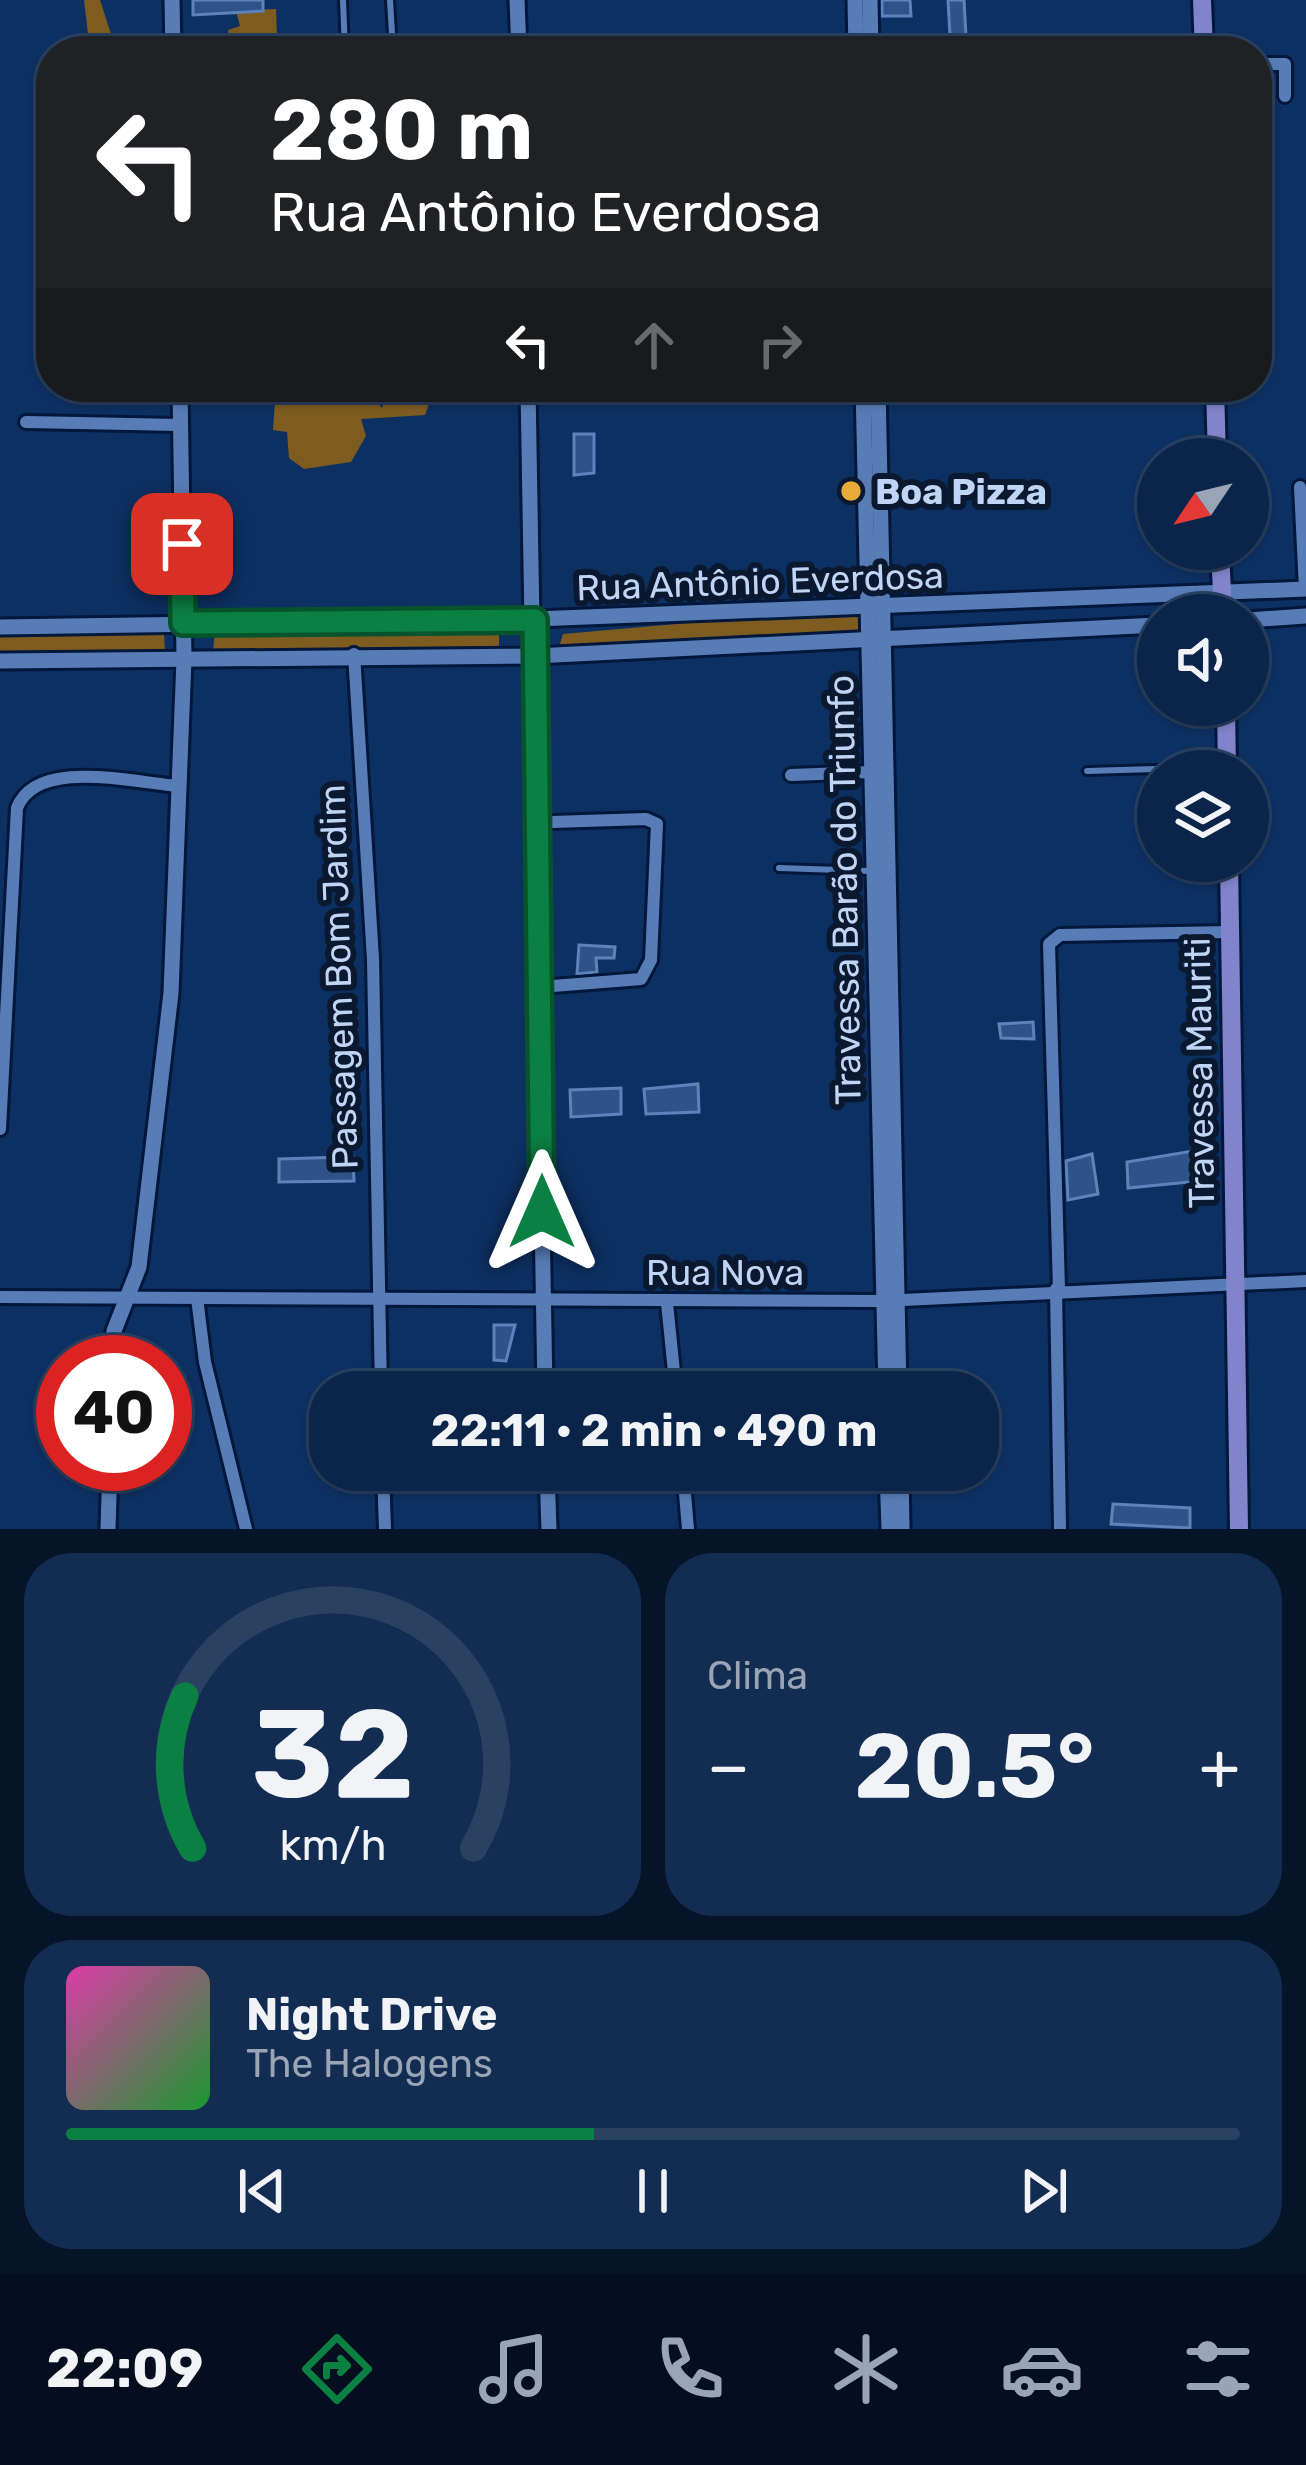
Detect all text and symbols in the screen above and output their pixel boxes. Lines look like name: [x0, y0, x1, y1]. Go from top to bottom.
text: 280 m: [270, 80, 533, 180]
icon: left: [72, 84, 228, 240]
text: Rua Antônio Everdosa: [270, 181, 822, 245]
icon: left: [495, 312, 561, 378]
icon: ahead: [621, 312, 687, 378]
icon: right: [747, 312, 813, 378]
north arrow: [1137, 438, 1269, 570]
map controls: [1137, 438, 1269, 882]
place label: Boa Pizza: [875, 470, 1047, 513]
marker: Boa Pizza: [838, 478, 864, 504]
pin: [131, 493, 233, 595]
icon: arrive: [149, 511, 215, 577]
street label: Rua Antônio Everdosa: [575, 554, 945, 609]
button: sound: [1137, 594, 1269, 726]
street label: Travessa Barão do Triunfo: [819, 675, 870, 1105]
button: layers: [1137, 750, 1269, 882]
street label: Passagem Bom Jardim: [310, 784, 367, 1170]
street label: Travessa Mauriti: [1176, 937, 1223, 1209]
position arrow: [479, 1149, 605, 1275]
street label: Rua Nova: [646, 1251, 804, 1294]
speed limit sign: 40: [36, 1335, 192, 1491]
text: 22:11 · 2 min · 490 m: [430, 1404, 878, 1457]
text: Clima: [707, 1653, 808, 1699]
text: 32: [251, 1680, 414, 1828]
text: 20.5°: [855, 1713, 1094, 1820]
text: −: [707, 1727, 750, 1806]
text: +: [1199, 1727, 1240, 1806]
text: km/h: [279, 1819, 386, 1870]
text: Night Drive: [246, 1988, 498, 2041]
text: The Halogens: [246, 2041, 493, 2087]
icon: previous: [229, 2158, 295, 2224]
icon: pause: [620, 2158, 686, 2224]
icon: next: [1011, 2158, 1077, 2224]
icon: directions: [295, 2327, 379, 2411]
icon: music: [472, 2327, 556, 2411]
icon: phone: [648, 2327, 732, 2411]
icon: climate: [824, 2327, 908, 2411]
icon: car: [1000, 2327, 1084, 2411]
icon: filters: [1176, 2327, 1260, 2411]
text: 22:09: [46, 2337, 203, 2401]

